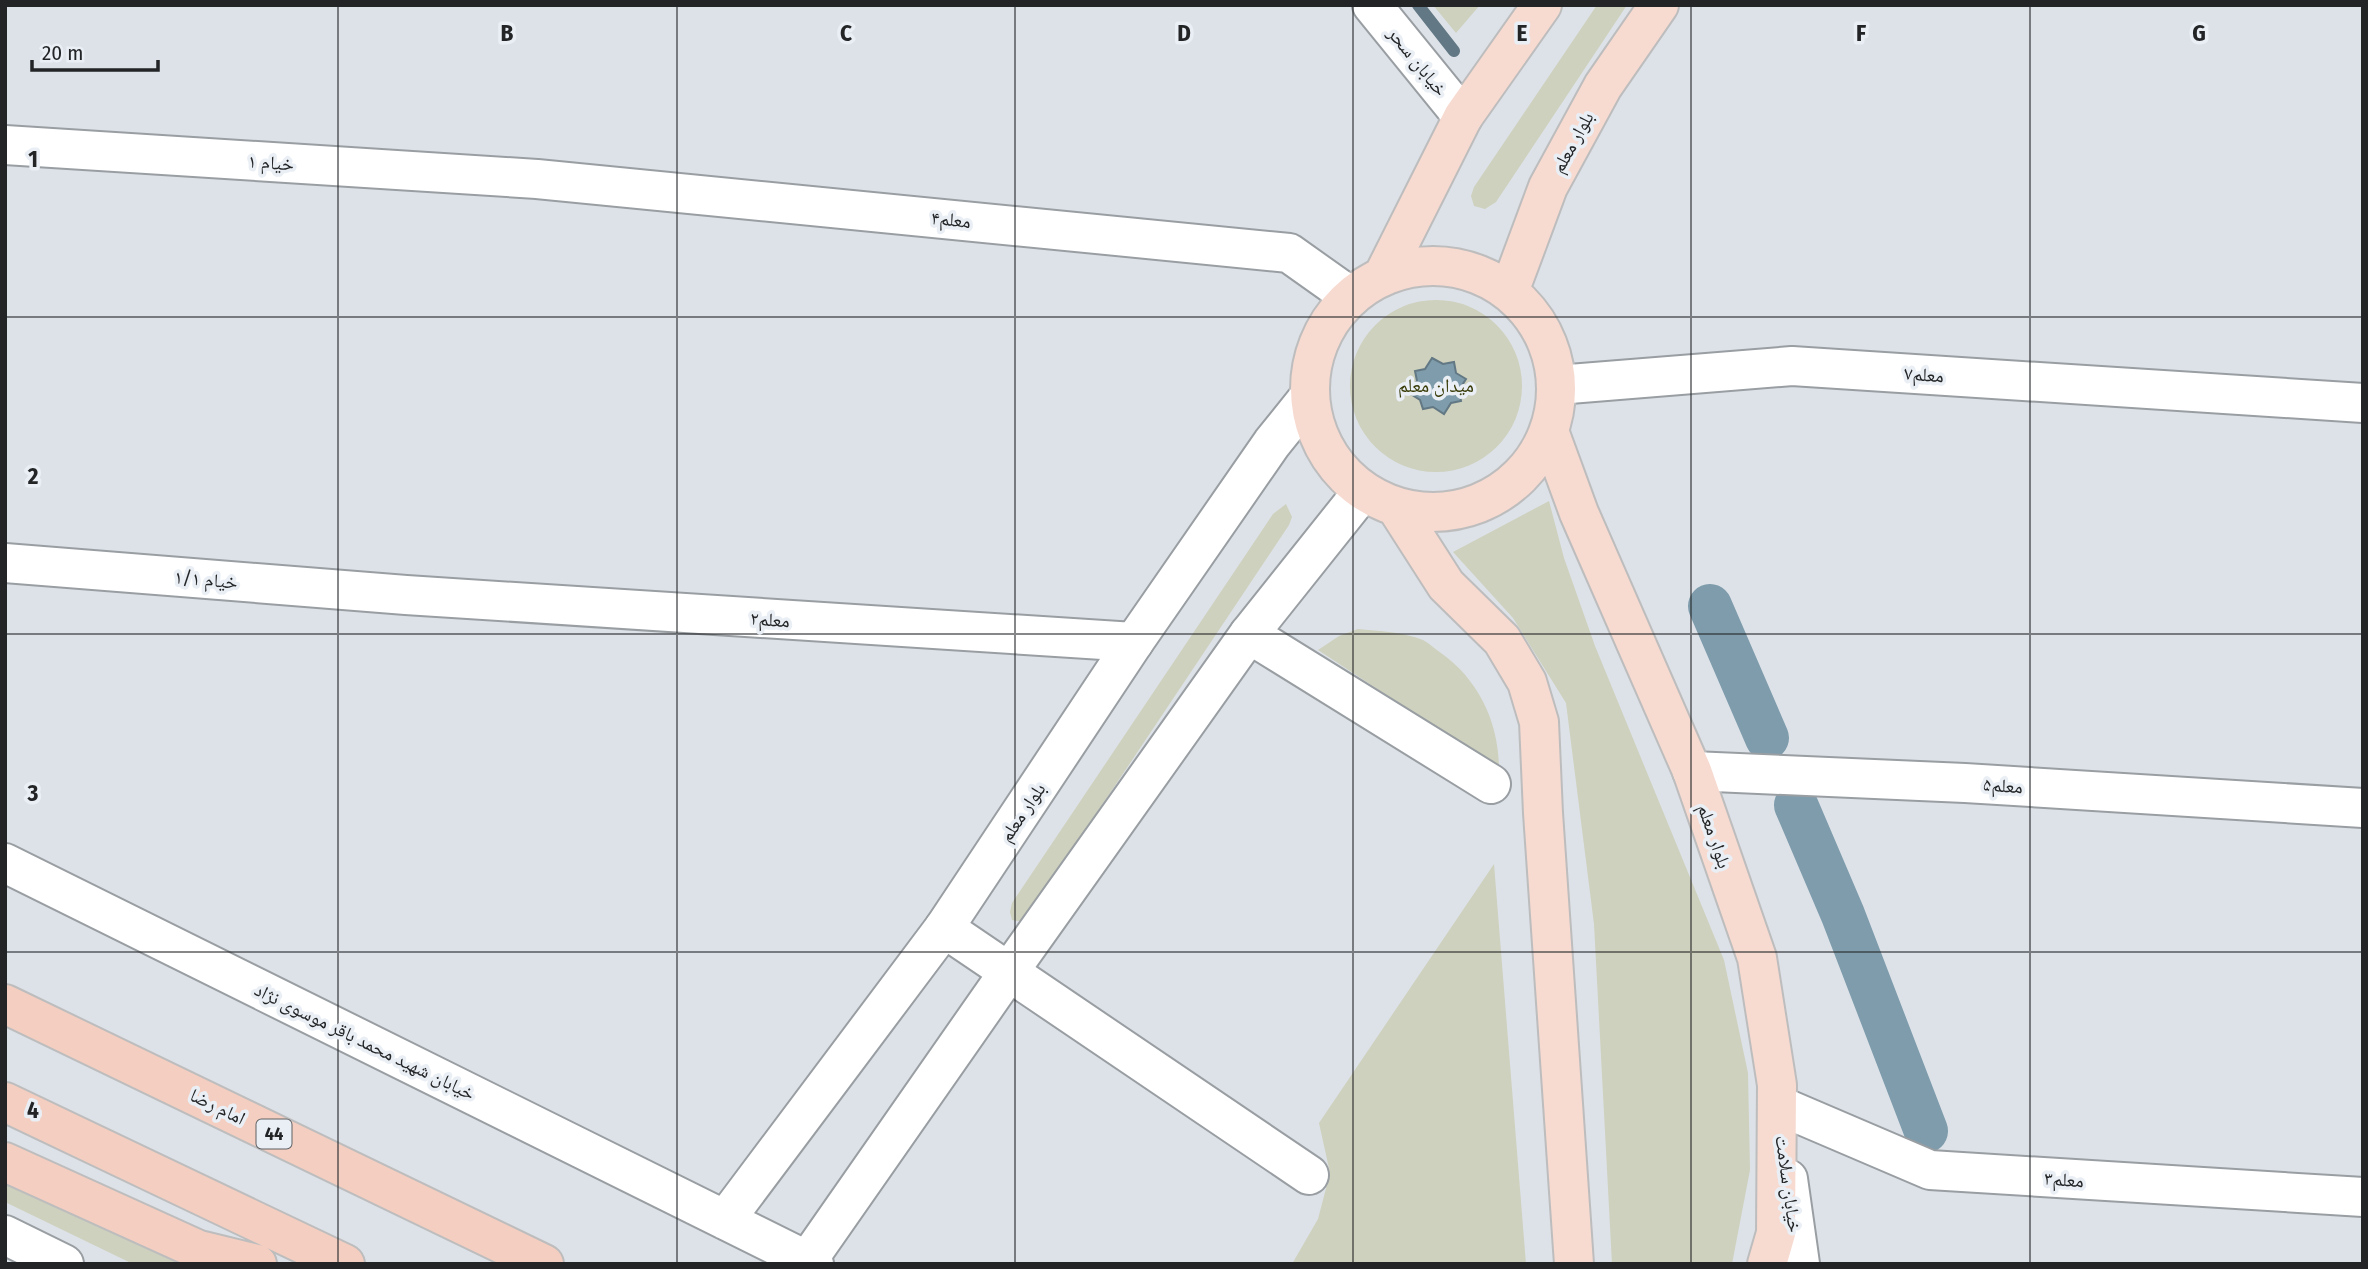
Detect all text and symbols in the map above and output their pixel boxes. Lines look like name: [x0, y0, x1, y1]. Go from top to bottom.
text: B: [501, 19, 514, 47]
text: C: [840, 19, 852, 47]
text: D: [1177, 19, 1191, 47]
text: E: [1517, 19, 1528, 47]
text: F: [1856, 19, 1866, 47]
text: G: [2192, 19, 2206, 47]
street label: خیابان سحر: [1382, 21, 1452, 100]
scale bar: [32, 28, 158, 72]
text: 20 m: [42, 40, 83, 66]
street label: بلوار معلم: [1546, 108, 1599, 177]
text: 1: [28, 145, 38, 173]
street label: خیام ۱: [247, 149, 295, 178]
street label: معلم۴: [930, 206, 972, 234]
street label: معلم۷: [1903, 362, 1945, 388]
park label: میدان معلم: [1398, 374, 1474, 398]
text: 2: [27, 462, 39, 490]
street label: خیام ۱/۱: [173, 565, 239, 596]
street label: معلم۲: [749, 607, 791, 633]
street label: معلم۵: [1982, 773, 2024, 799]
street label: بلوار معلم: [994, 778, 1051, 847]
text: 3: [27, 779, 39, 807]
street label: بلوار معلم: [1692, 801, 1736, 872]
street label: خیابان شهید محمد باقر موسوی نژاد: [251, 978, 479, 1105]
street label: امام رضا: [185, 1083, 249, 1131]
text: 4: [27, 1096, 39, 1124]
road number: 44: [256, 1120, 292, 1148]
street label: خیابان سلامت: [1770, 1134, 1807, 1234]
street label: معلم۳: [2043, 1167, 2085, 1193]

